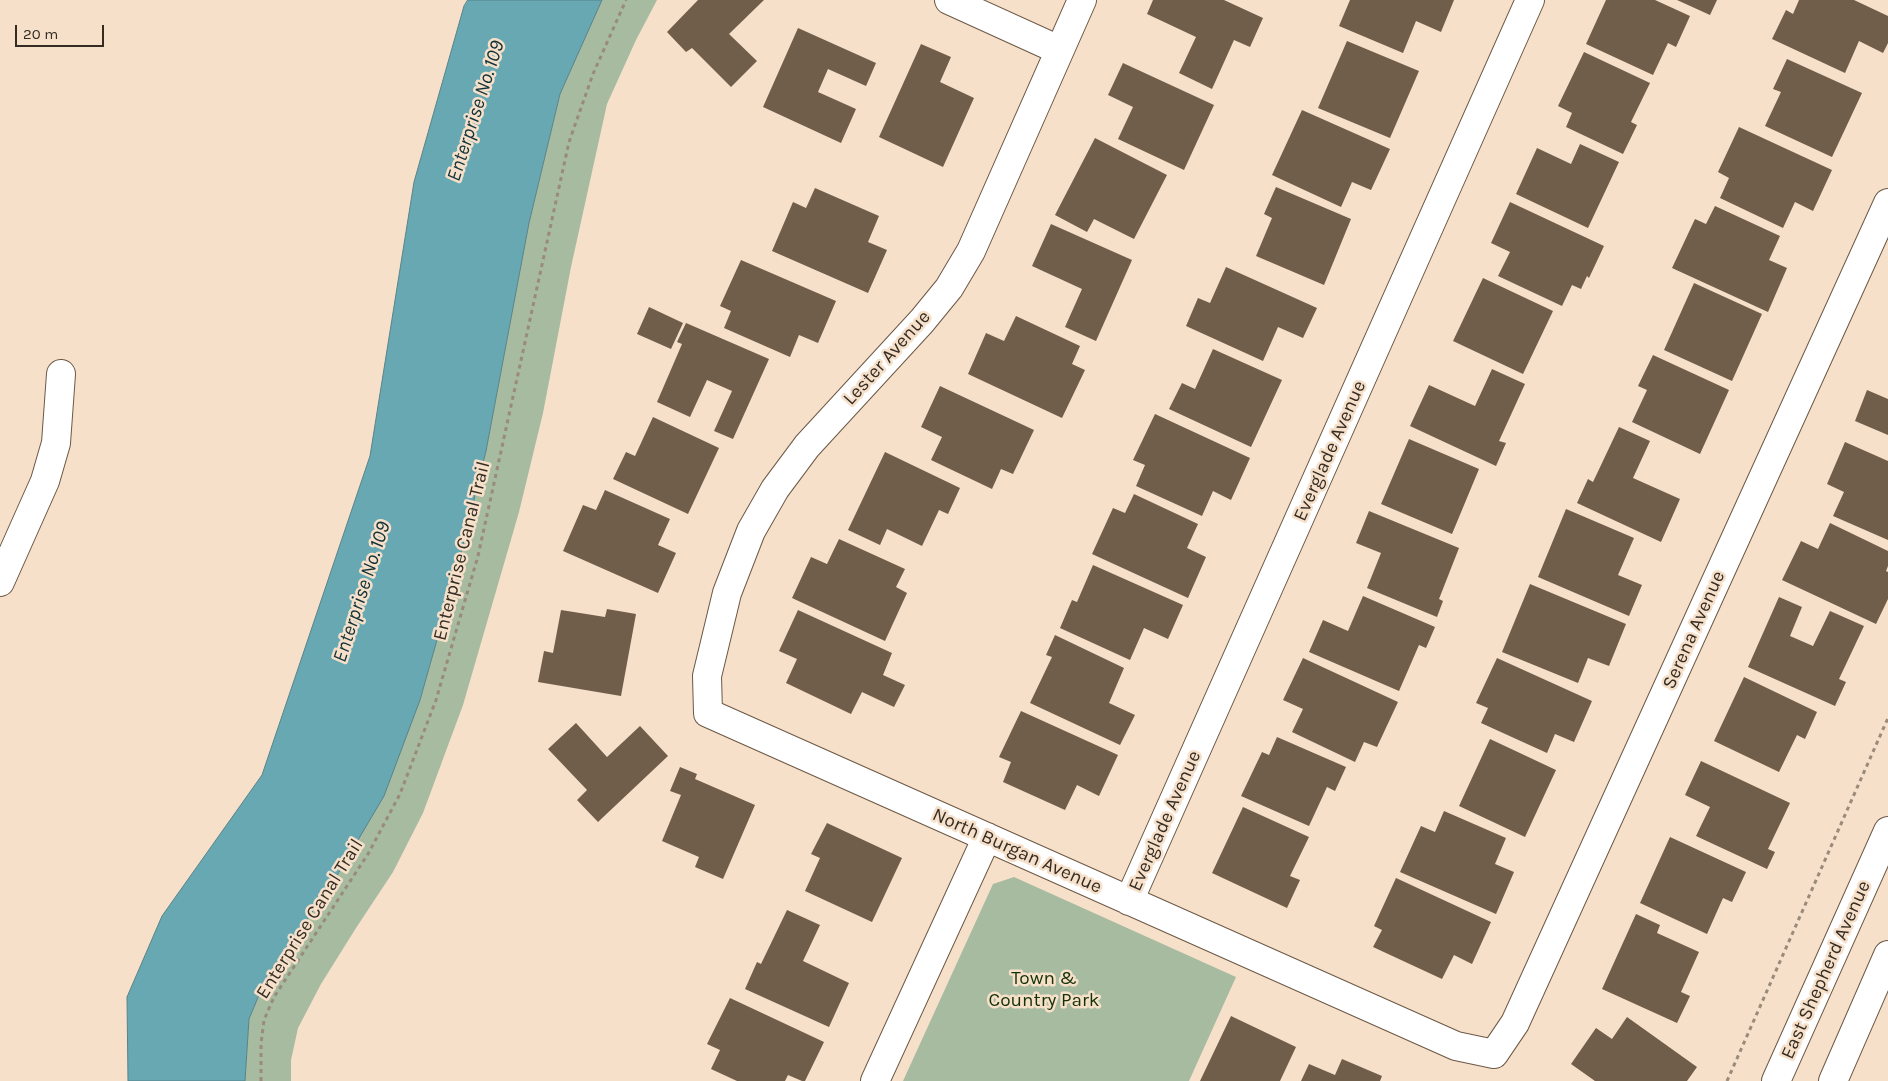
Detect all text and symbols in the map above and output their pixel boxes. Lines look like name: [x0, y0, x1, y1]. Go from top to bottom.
scale bar: [18, 15, 106, 47]
text: 20 m: [23, 25, 58, 43]
water label: Enterprise No. 109: [442, 38, 510, 184]
street label: Lester Avenue: [839, 306, 935, 410]
street label: Everglade Avenue: [1289, 377, 1371, 525]
street label: Enterprise Canal Trail: [429, 459, 495, 643]
water label: Enterprise No. 109: [328, 519, 396, 665]
street label: Serena Avenue: [1658, 567, 1730, 693]
street label: Everglade Avenue: [1124, 747, 1206, 895]
street label: North Burgan Avenue: [929, 803, 1105, 899]
street label: Enterprise Canal Trail: [252, 835, 368, 1003]
street label: East Shepherd Avenue: [1776, 877, 1876, 1063]
park label: Town & Country Park: [989, 968, 1099, 1012]

